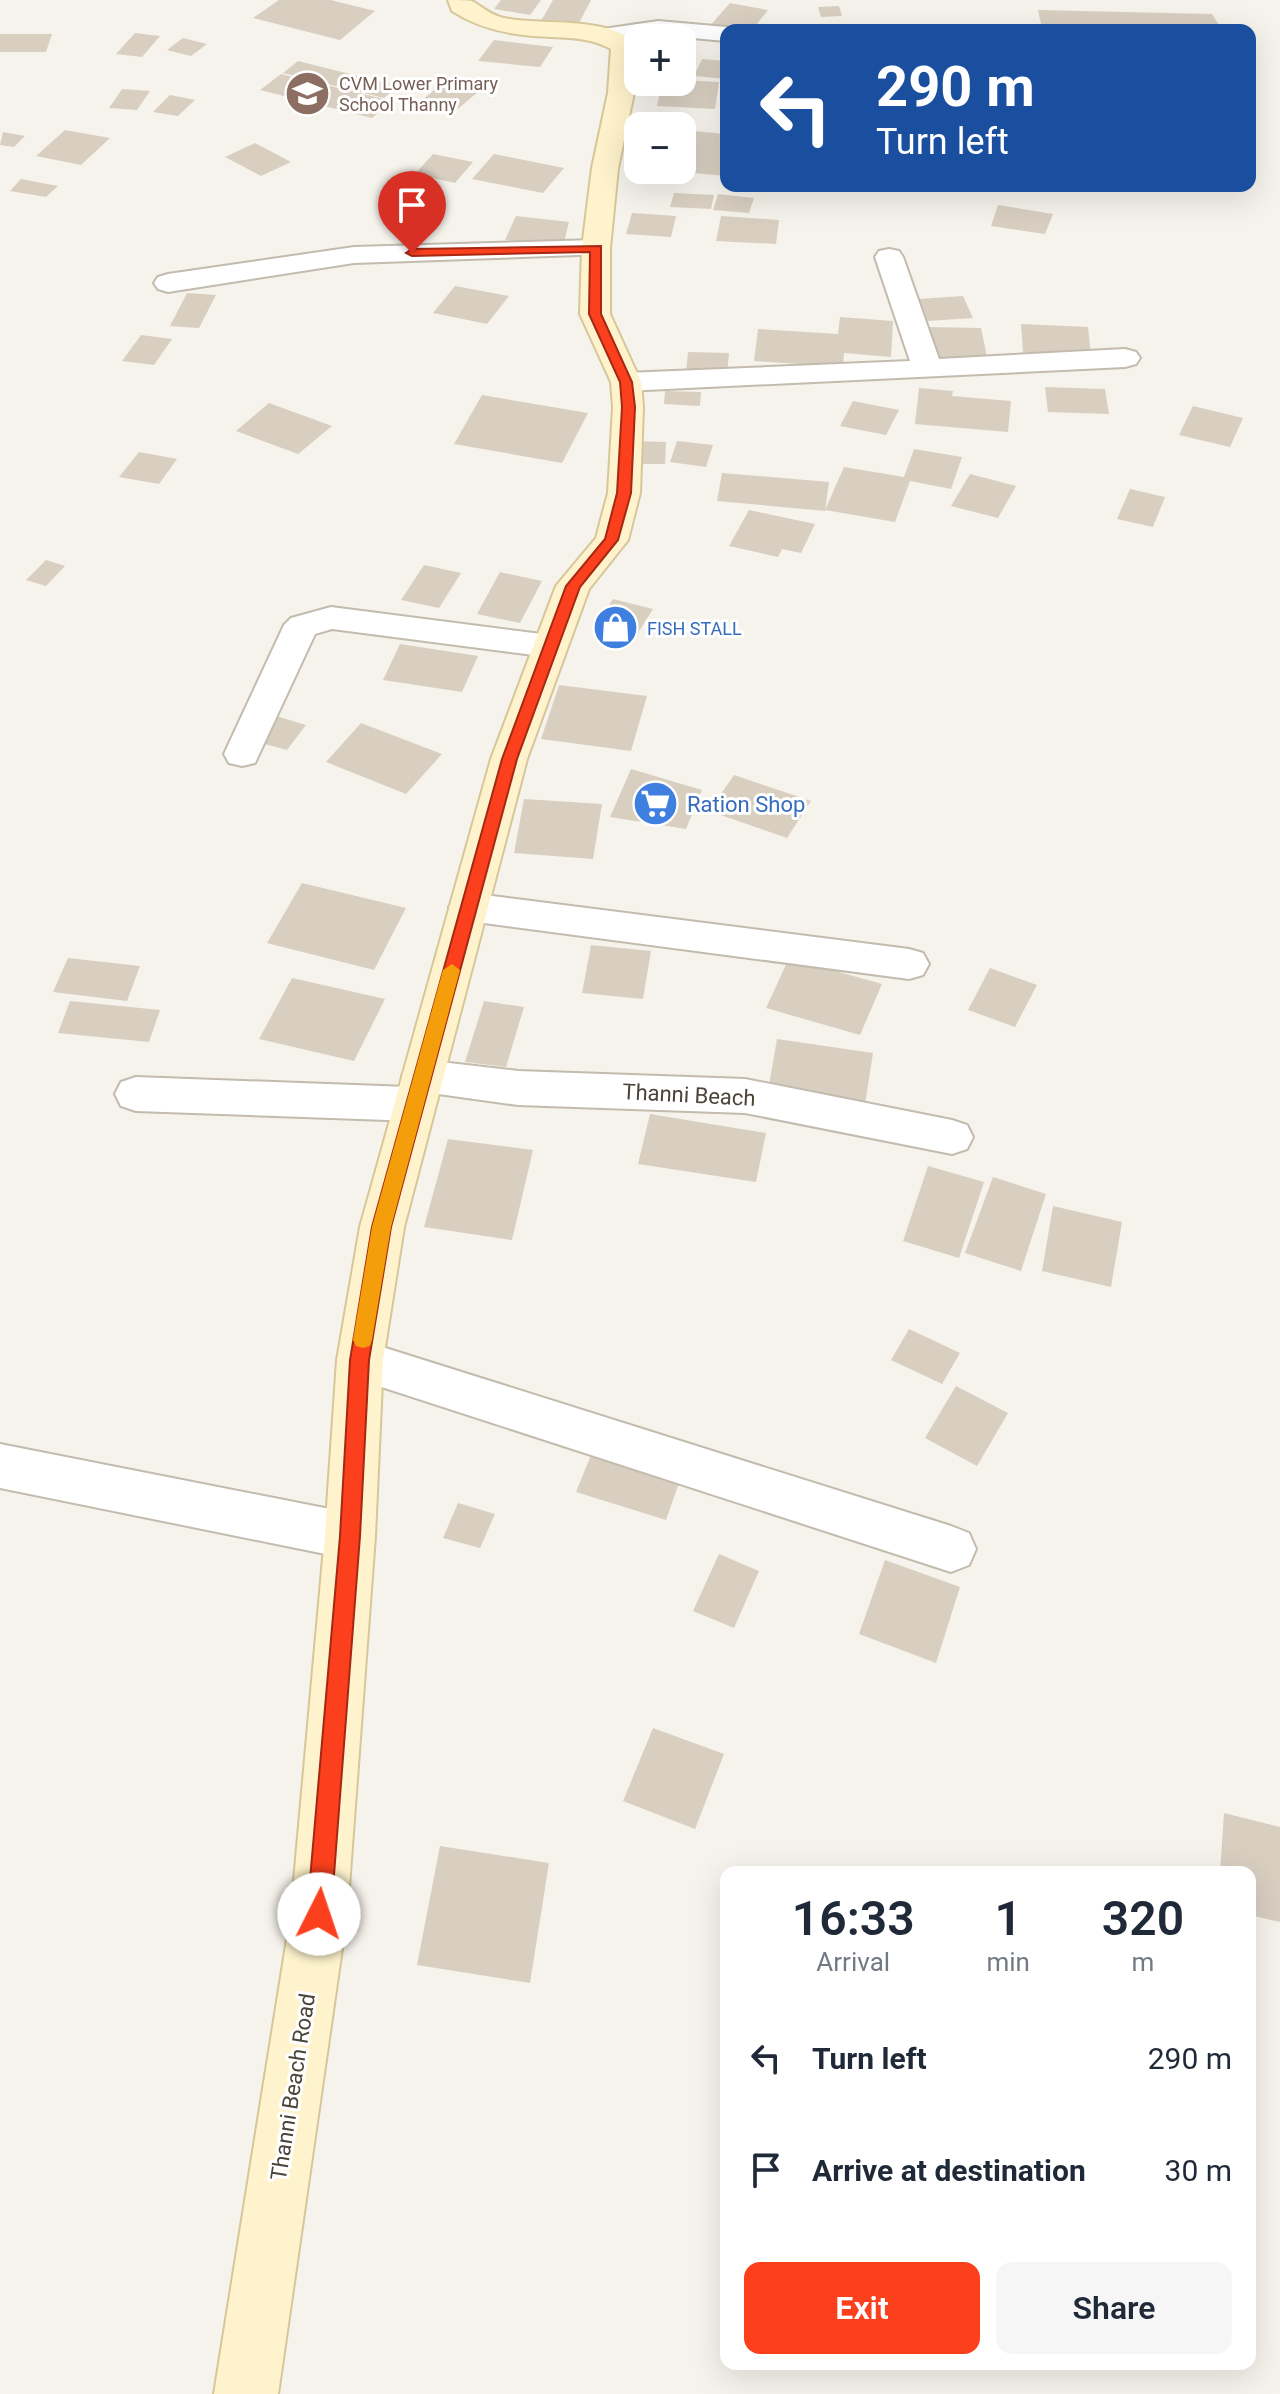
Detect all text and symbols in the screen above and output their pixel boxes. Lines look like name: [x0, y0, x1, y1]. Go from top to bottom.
map controls: [624, 24, 696, 184]
button: +: [624, 24, 696, 96]
text: 290 m: [876, 54, 1035, 120]
icon: left: [744, 56, 848, 160]
school or university icon: CVM Lower Primary School Thanny: [284, 69, 332, 117]
place label: CVM Lower Primary School Thanny: [339, 73, 499, 115]
button: −: [624, 112, 696, 184]
text: Turn left: [876, 121, 1009, 163]
pin: [378, 171, 446, 253]
icon: arrive: [390, 183, 434, 227]
shop icon: FISH STALL: [592, 604, 640, 652]
place label: FISH STALL: [647, 618, 742, 639]
supermarket icon: Ration Shop: [632, 780, 680, 828]
place label: Ration Shop: [687, 792, 805, 817]
street label: Thanni Beach: [622, 1079, 756, 1111]
position arrow: [277, 1872, 361, 1956]
text: 16:33: [792, 1890, 915, 1947]
text: 1: [995, 1890, 1022, 1947]
text: 320: [1102, 1890, 1184, 1947]
text: Arrival: [816, 1947, 890, 1977]
text: min: [986, 1947, 1030, 1977]
text: m: [1132, 1947, 1154, 1977]
street label: Thanni Beach Road: [266, 1992, 320, 2182]
icon: left: [744, 2036, 788, 2080]
text: Turn left: [812, 2041, 927, 2076]
text: 290 m: [1148, 2041, 1232, 2076]
icon: arrive: [744, 2148, 788, 2192]
text: Arrive at destination: [812, 2153, 1086, 2188]
text: 30 m: [1165, 2153, 1232, 2188]
button: Exit: [744, 2262, 980, 2354]
button: Share: [996, 2262, 1232, 2354]

